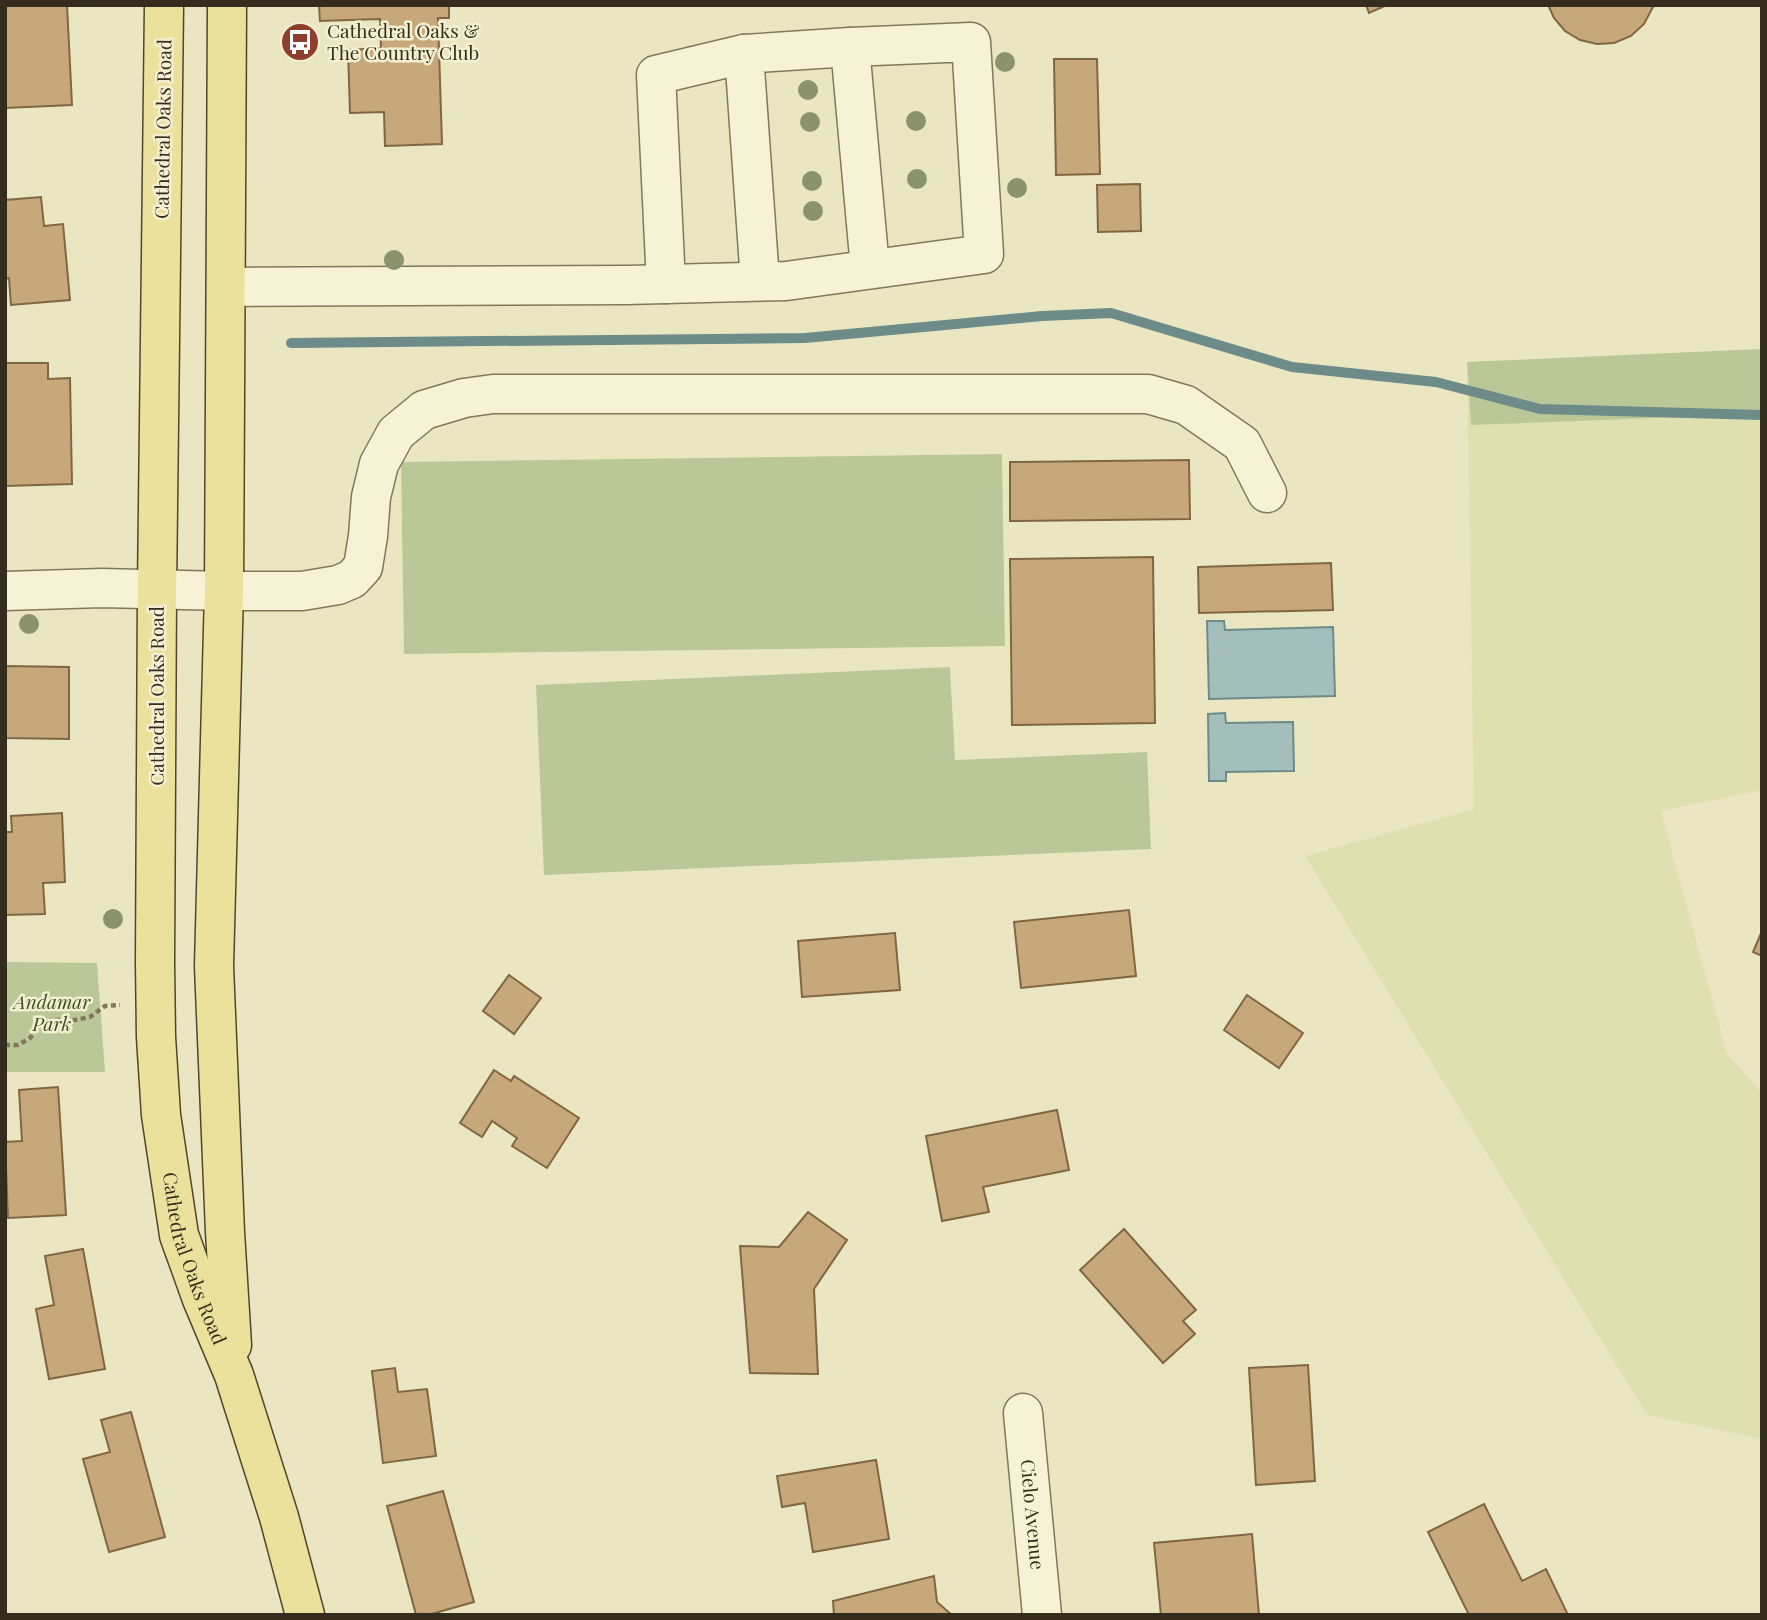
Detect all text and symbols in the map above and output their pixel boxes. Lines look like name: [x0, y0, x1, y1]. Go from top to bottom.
place label: Cathedral Oaks & The Country Club: [327, 17, 479, 65]
bus stop icon: Cathedral Oaks & The Country Club: [279, 21, 321, 63]
street label: Cathedral Oaks Road: [147, 39, 177, 219]
street label: Cathedral Oaks Road: [143, 606, 169, 786]
park label: Andamar Park: [12, 988, 91, 1036]
street label: Cathedral Oaks Road: [158, 1170, 234, 1348]
street label: Cielo Avenue: [1015, 1458, 1052, 1571]

